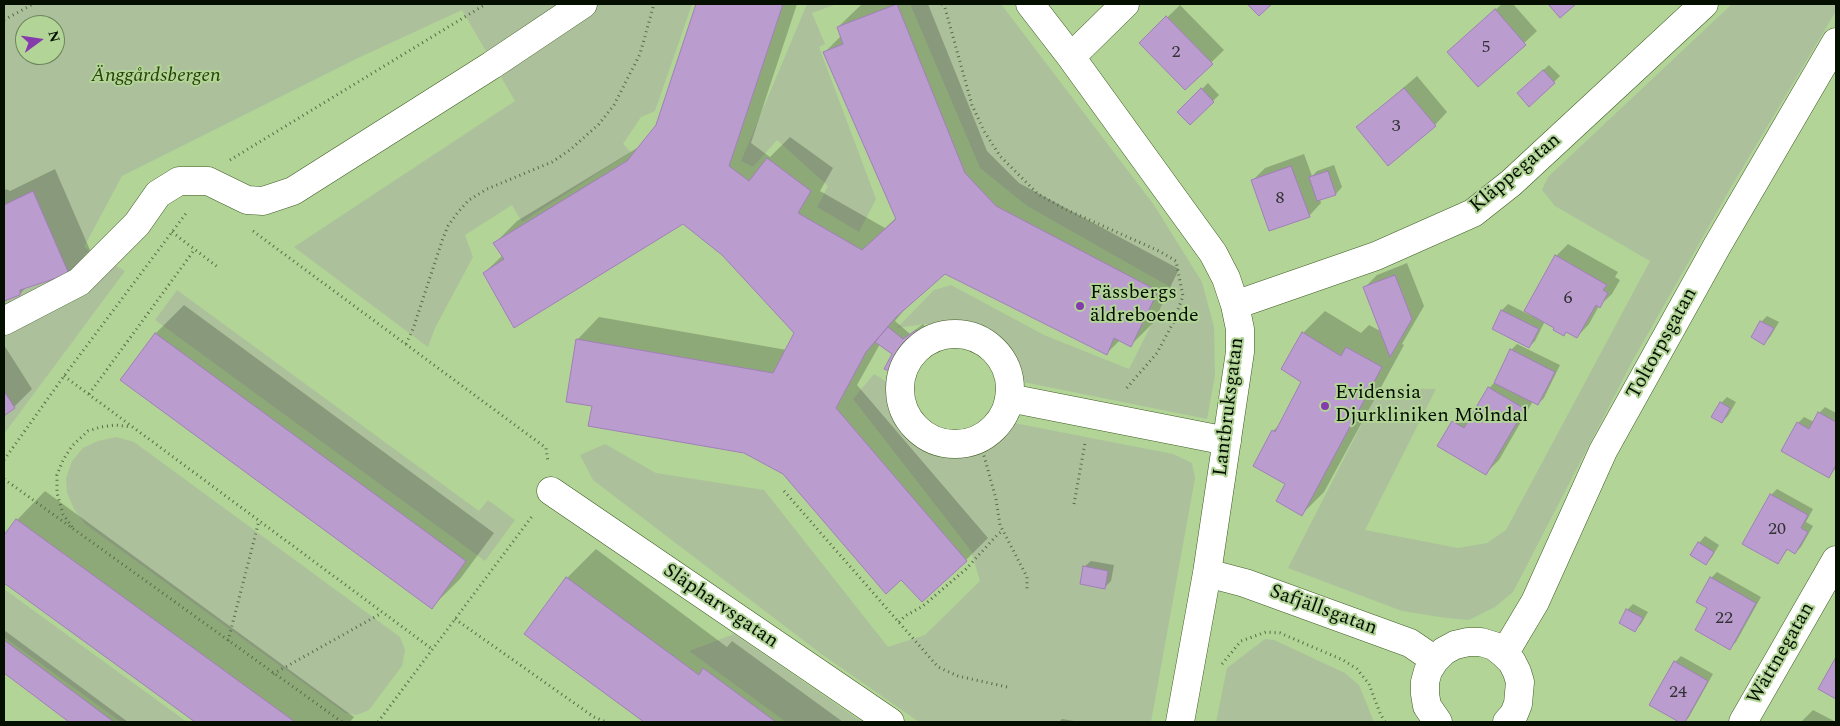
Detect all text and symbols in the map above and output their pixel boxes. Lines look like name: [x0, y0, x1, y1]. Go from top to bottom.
north arrow: [15, 15, 65, 65]
text: N: [42, 28, 66, 45]
house number: 5: [1482, 37, 1490, 59]
house number: 2: [1172, 42, 1180, 64]
park label: Änggårdsbergen: [91, 65, 221, 89]
house number: 3: [1392, 116, 1400, 138]
street label: Kläppegatan: [1466, 129, 1566, 219]
house number: 8: [1276, 188, 1284, 210]
place label: Fässbergs äldreboende: [1090, 282, 1199, 329]
street label: Toltorpsgatan: [1623, 284, 1703, 404]
house number: 6: [1564, 288, 1572, 310]
marker: Fässbergs äldreboende: [1074, 300, 1086, 312]
street label: Lantbruksgatan: [1210, 336, 1250, 478]
place label: Evidensia Djurkliniken Mölndal: [1335, 382, 1528, 429]
marker: Evidensia Djurkliniken Mölndal: [1319, 400, 1331, 412]
house number: 20: [1768, 519, 1786, 541]
street label: Släpharvsgatan: [658, 560, 782, 654]
street label: Safjällsgatan: [1266, 580, 1380, 642]
street label: Wättnegatan: [1743, 599, 1821, 709]
house number: 22: [1715, 608, 1733, 630]
house number: 24: [1669, 682, 1687, 704]

